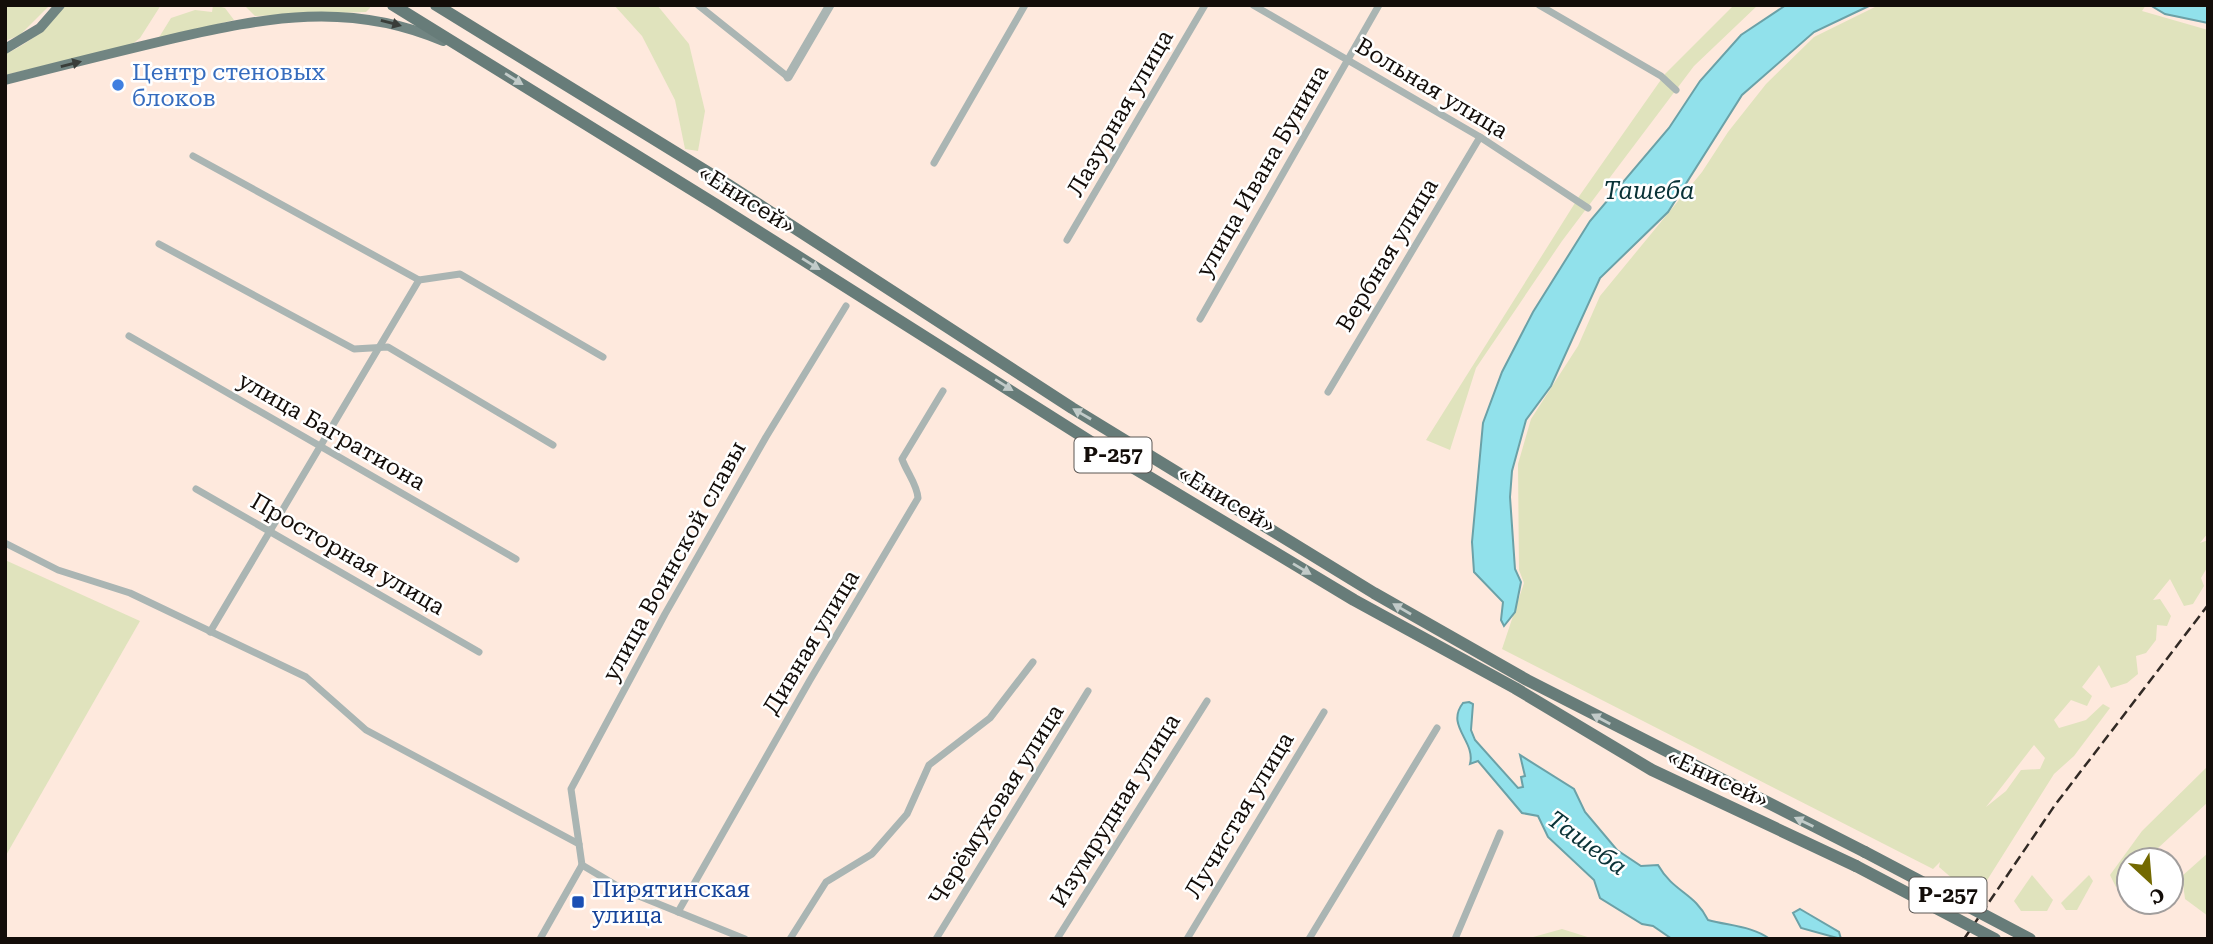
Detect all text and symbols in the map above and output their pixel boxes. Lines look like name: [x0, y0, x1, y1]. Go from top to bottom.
one-way arrow: [381, 19, 402, 29]
street label: Лазурная улица: [1062, 25, 1179, 201]
street label: Вольная улица: [1351, 32, 1513, 145]
one-way arrow: [61, 58, 83, 69]
place label: Центр стеновых блоков: [132, 59, 326, 112]
street label: улица Ивана Бунина: [1191, 60, 1334, 282]
one-way arrow: [505, 72, 524, 85]
marker: Центр стеновых блоков: [110, 77, 126, 93]
street label: «Енисей»: [694, 159, 800, 240]
street label: Вербная улица: [1331, 173, 1444, 337]
water label: Ташеба: [1603, 177, 1695, 205]
one-way arrow: [801, 257, 821, 270]
street label: улица Багратиона: [233, 367, 431, 496]
one-way arrow: [994, 379, 1013, 392]
one-way arrow: [1073, 408, 1092, 420]
street label: улица Воинской славы: [597, 437, 752, 686]
road number: Р-257: [1074, 438, 1152, 472]
street label: «Енисей»: [1173, 460, 1280, 539]
street label: Просторная улица: [246, 488, 450, 621]
one-way arrow: [1292, 562, 1311, 575]
street label: Дивная улица: [758, 565, 865, 719]
one-way arrow: [1392, 603, 1412, 615]
street label: Черёмуховая улица: [923, 699, 1070, 911]
street label: Изумрудная улица: [1045, 708, 1186, 912]
one-way arrow: [1591, 713, 1611, 725]
street label: Лучистая улица: [1179, 727, 1300, 903]
street label: «Енисей»: [1663, 743, 1773, 814]
water label: Ташеба: [1542, 805, 1632, 881]
one-way arrow: [1794, 816, 1814, 827]
north arrow: [2115, 846, 2185, 916]
place label: Пирятинская улица: [592, 876, 750, 929]
road number: Р-257: [1910, 878, 1986, 912]
text: С: [2146, 883, 2168, 909]
marker: Пирятинская улица: [570, 894, 586, 910]

